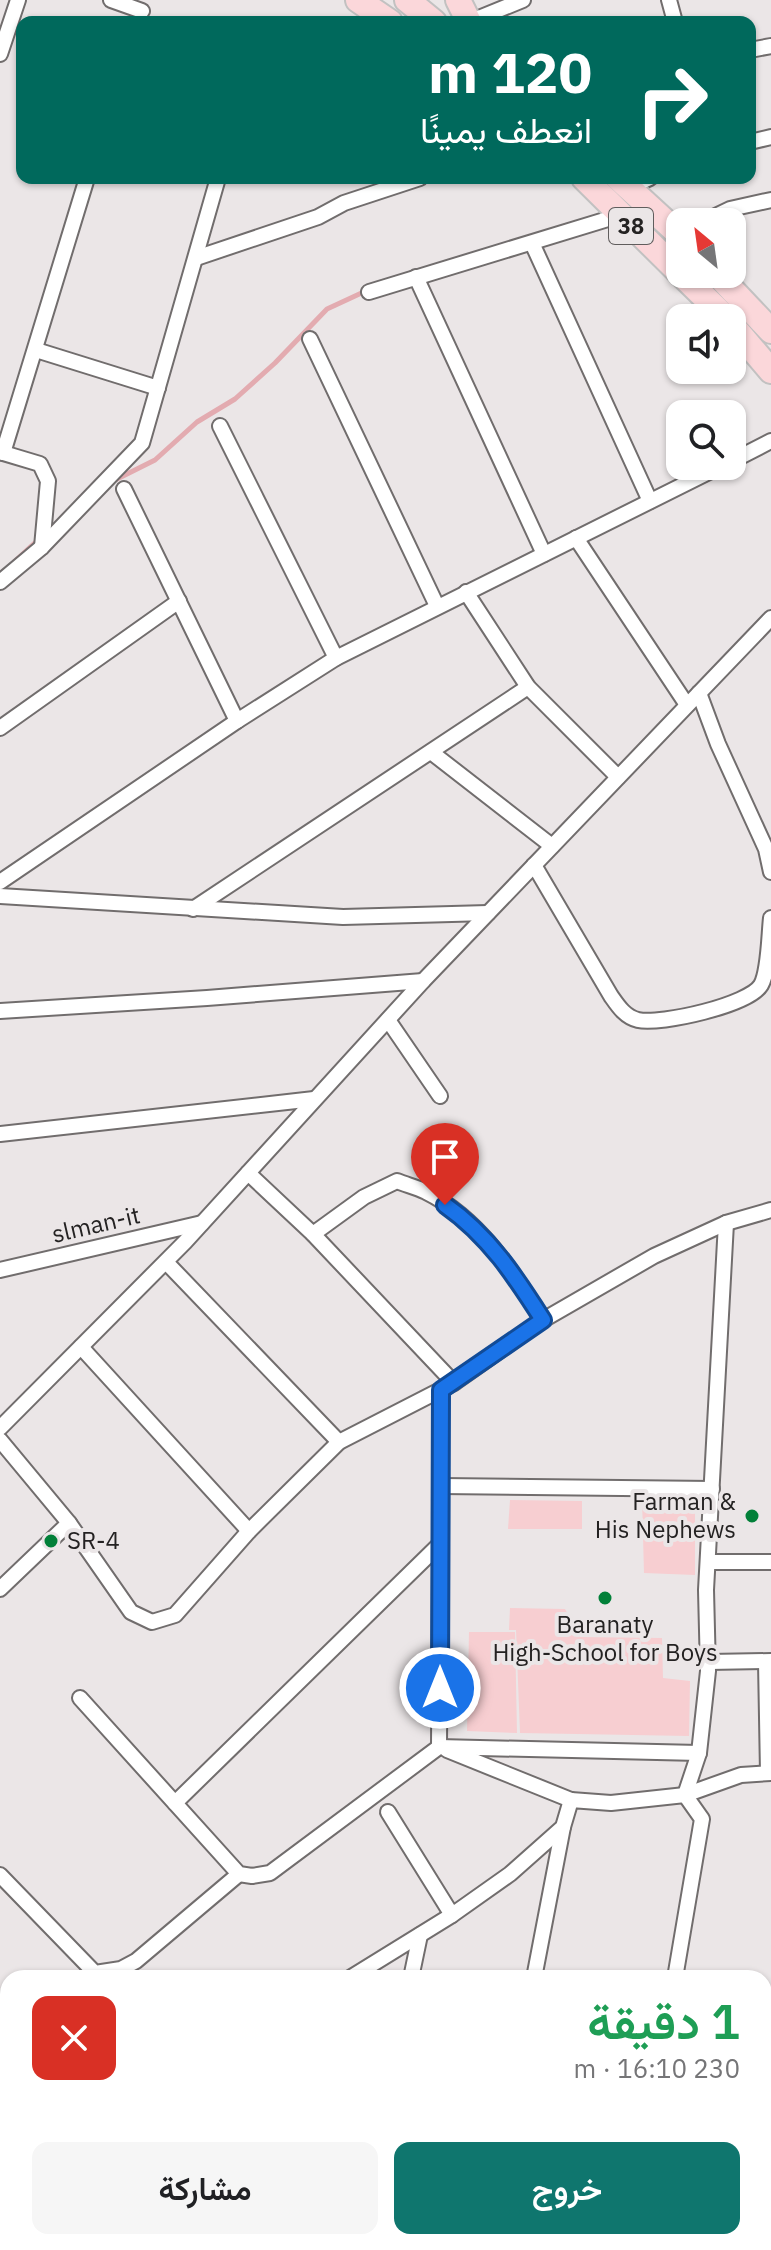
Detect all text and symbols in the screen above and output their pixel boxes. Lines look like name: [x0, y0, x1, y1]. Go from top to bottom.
text: 120 m: [428, 36, 592, 108]
icon: right: [620, 48, 724, 152]
text: انعطف يمينًا: [420, 106, 592, 153]
road number: 38: [609, 208, 653, 244]
north arrow: [666, 208, 746, 288]
map controls: [666, 208, 746, 480]
button: sound: [666, 304, 746, 384]
button: search: [666, 400, 746, 480]
pin: [411, 1123, 479, 1205]
icon: arrive: [423, 1135, 467, 1179]
street label: slman-it: [49, 1198, 143, 1250]
place label: Farman & His Nephews: [595, 1485, 736, 1545]
marker: Farman & His Nephews: [743, 1507, 761, 1525]
place label: SR-4: [67, 1524, 120, 1556]
marker: SR-4: [42, 1532, 60, 1550]
marker: Baranaty High-School for Boys: [596, 1589, 614, 1607]
place label: Baranaty High-School for Boys: [492, 1608, 718, 1668]
position arrow: [398, 1646, 482, 1730]
text: 1 دقيقة: [587, 1990, 740, 2052]
button: close: [32, 1996, 116, 2080]
text: 230 m · 16:10: [574, 2051, 740, 2085]
button: مشاركة: [32, 2142, 378, 2234]
button: خروج: [394, 2142, 740, 2234]

